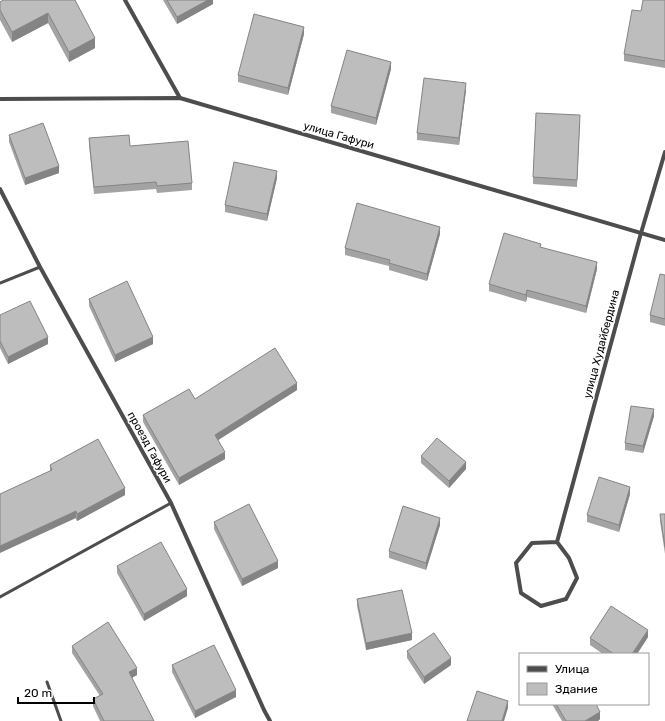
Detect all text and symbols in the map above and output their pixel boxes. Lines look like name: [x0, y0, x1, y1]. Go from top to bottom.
street label: улица Гафури: [302, 119, 376, 152]
street label: улица Худайбердина: [581, 288, 622, 400]
street label: проезд Гафури: [125, 409, 174, 485]
legend: [519, 653, 649, 705]
text: Улица: [555, 662, 589, 676]
scale bar: [18, 679, 94, 705]
text: Здание: [555, 682, 598, 696]
text: 20 m: [24, 686, 52, 700]

